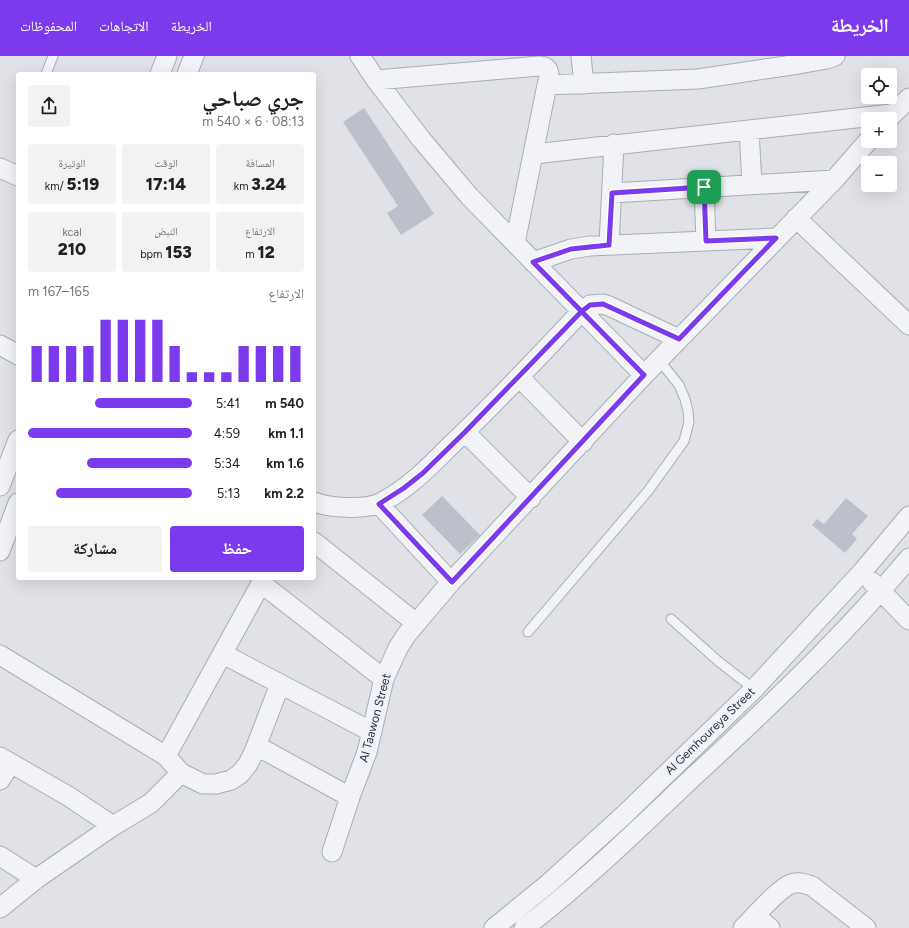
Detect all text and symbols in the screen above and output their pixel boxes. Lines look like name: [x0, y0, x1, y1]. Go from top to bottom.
text: الخريطة: [831, 14, 889, 37]
text: المحفوظات: [20, 18, 77, 35]
text: الاتجاهات: [99, 18, 149, 35]
text: الخريطة: [171, 18, 212, 35]
map controls: [861, 68, 897, 192]
button: locate: [861, 68, 897, 104]
button: share: [28, 85, 70, 127]
text: جري صباحي: [202, 85, 304, 112]
button: +: [861, 112, 897, 148]
text: 08:13 · 6 × 540 m: [202, 114, 304, 129]
button: −: [861, 156, 897, 192]
text: الوتيرة: [59, 157, 85, 170]
text: الوقت: [154, 157, 178, 170]
text: المسافة: [245, 157, 275, 170]
pin: [687, 170, 721, 204]
text: 5:19: [67, 174, 99, 194]
text: 17:14: [146, 174, 186, 194]
text: 3.24: [251, 174, 286, 194]
icon: arrive: [693, 176, 715, 198]
text: /km: [45, 180, 67, 193]
text: km: [234, 180, 251, 193]
text: النبض: [154, 225, 178, 238]
text: الارتفاع: [245, 225, 275, 238]
text: kcal: [62, 226, 82, 239]
text: 210: [58, 239, 86, 259]
text: 153: [165, 242, 192, 262]
text: 12: [257, 242, 275, 262]
text: bpm: [140, 248, 165, 261]
text: m: [245, 248, 257, 261]
text: 165–167 m: [28, 284, 89, 299]
text: الارتفاع: [269, 286, 304, 301]
text: 5:41: [216, 396, 240, 411]
text: 540 m: [265, 396, 304, 411]
text: 4:59: [214, 426, 240, 441]
text: 1.1 km: [268, 426, 304, 441]
text: 5:34: [214, 456, 240, 471]
text: 1.6 km: [266, 456, 304, 471]
text: 5:13: [217, 486, 240, 501]
text: 2.2 km: [264, 486, 304, 501]
button: مشاركة: [28, 526, 162, 572]
button: حفظ: [170, 526, 304, 572]
street label: Al Taawon Street: [356, 672, 394, 764]
street label: Al Gemhoureya Street: [662, 684, 758, 777]

